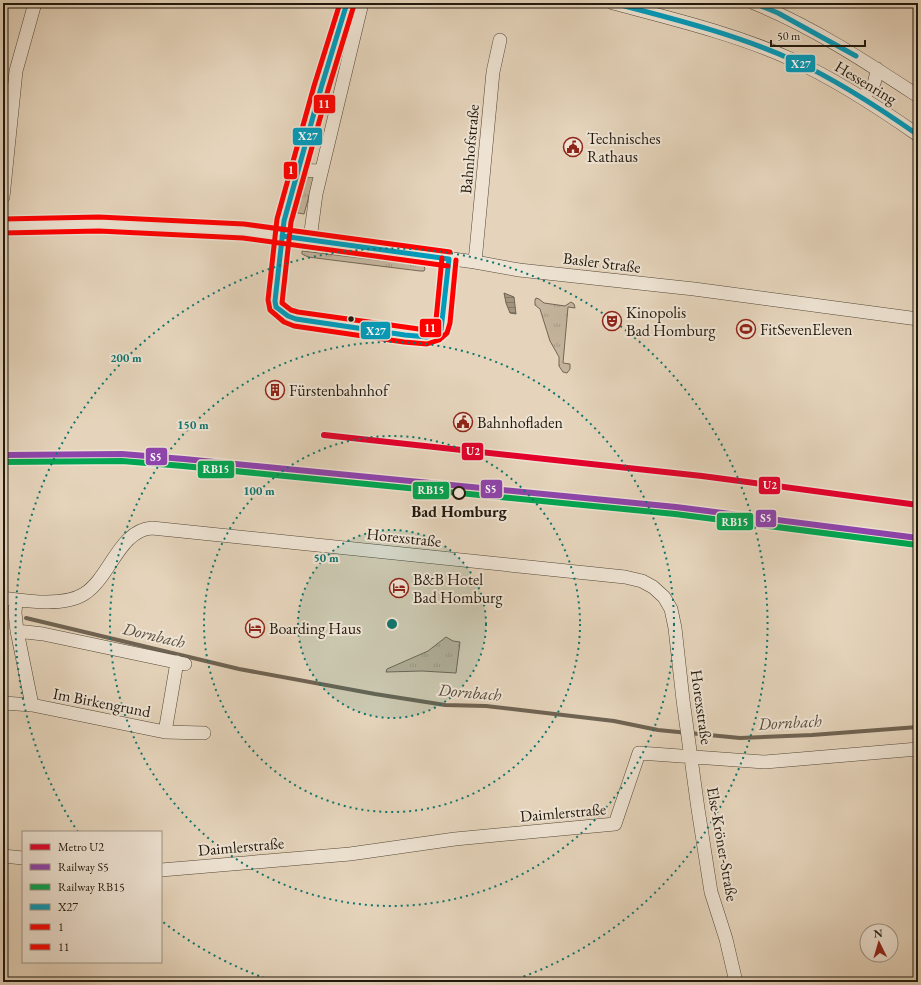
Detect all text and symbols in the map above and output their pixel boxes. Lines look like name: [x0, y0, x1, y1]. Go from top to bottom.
scale bar: [771, 22, 865, 48]
text: 50 m: [777, 28, 801, 44]
line badge: X27: [785, 54, 816, 73]
street label: Hessenring: [831, 56, 902, 110]
text: X27: [790, 57, 811, 71]
line badge: 11: [313, 94, 336, 114]
text: 11: [318, 97, 330, 111]
street label: Bahnhofstraße: [455, 103, 484, 195]
line badge: X27: [292, 127, 323, 146]
place label: Technisches Rathaus: [587, 128, 661, 167]
text: X27: [297, 129, 318, 143]
public building icon: Technisches Rathaus: [562, 136, 584, 158]
line badge: 1: [283, 161, 298, 180]
text: 1: [288, 163, 294, 177]
street label: Basler Straße: [562, 247, 642, 278]
place label: Kinopolis Bad Homburg: [626, 302, 716, 341]
theatre icon: Kinopolis Bad Homburg: [601, 310, 623, 332]
unlabelled marker: [346, 314, 356, 324]
line badge: 11: [419, 318, 442, 338]
sports icon: FitSevenEleven: [735, 318, 757, 340]
place label: FitSevenEleven: [760, 319, 853, 340]
line badge: X27: [360, 321, 391, 340]
text: 11: [424, 321, 436, 335]
text: X27: [365, 324, 386, 338]
text: 200 m: [110, 350, 142, 366]
building icon: Fürstenbahnhof: [264, 379, 286, 401]
place label: Fürstenbahnhof: [289, 380, 390, 401]
public building icon: Bahnhofladen: [452, 411, 474, 433]
place label: Bahnhofladen: [477, 412, 563, 433]
text: 150 m: [177, 417, 209, 433]
line badge: U2: [461, 442, 484, 461]
text: U2: [466, 444, 480, 458]
line badge: S5: [145, 447, 168, 466]
text: S5: [150, 450, 162, 464]
line badge: RB15: [197, 460, 235, 479]
text: RB15: [203, 462, 229, 476]
line badge: U2: [758, 476, 781, 495]
text: U2: [763, 478, 777, 492]
line badge: S5: [480, 479, 503, 499]
line badge: RB15: [412, 481, 450, 500]
text: S5: [485, 482, 497, 496]
text: 100 m: [243, 483, 275, 499]
text: RB15: [418, 483, 444, 497]
marker: Bad Homburg: [452, 486, 466, 500]
place label: Bad Homburg: [411, 501, 508, 522]
line badge: S5: [755, 509, 777, 528]
text: S5: [760, 511, 772, 525]
line badge: RB15: [716, 512, 754, 531]
text: RB15: [722, 515, 748, 529]
street label: Horexstraße: [365, 523, 443, 552]
text: 50 m: [313, 550, 339, 566]
place label: B&B Hotel Bad Homburg: [413, 569, 503, 608]
hotel icon: B&B Hotel Bad Homburg: [388, 577, 410, 599]
water label: Dornbach: [120, 617, 188, 653]
hotel icon: Boarding Haus: [244, 617, 266, 639]
centre of rings: [385, 617, 399, 631]
place label: Boarding Haus: [269, 618, 361, 639]
street label: Horexstraße: [686, 668, 717, 746]
water label: Dornbach: [436, 678, 503, 706]
street label: Im Birkengrund: [51, 683, 153, 722]
water label: Dornbach: [757, 709, 823, 735]
street label: Else-Kröner-Straße: [702, 785, 743, 903]
street label: Daimlerstraße: [519, 798, 607, 827]
legend: [22, 831, 162, 963]
street label: Daimlerstraße: [197, 832, 285, 861]
text: Metro U2: [58, 839, 104, 855]
text: Railway S5: [58, 859, 109, 875]
text: Railway RB15: [58, 879, 125, 895]
text: X27: [57, 899, 78, 915]
text: 1: [58, 919, 64, 935]
north arrow: [859, 923, 899, 963]
text: N: [873, 926, 883, 940]
text: 11: [58, 939, 70, 955]

